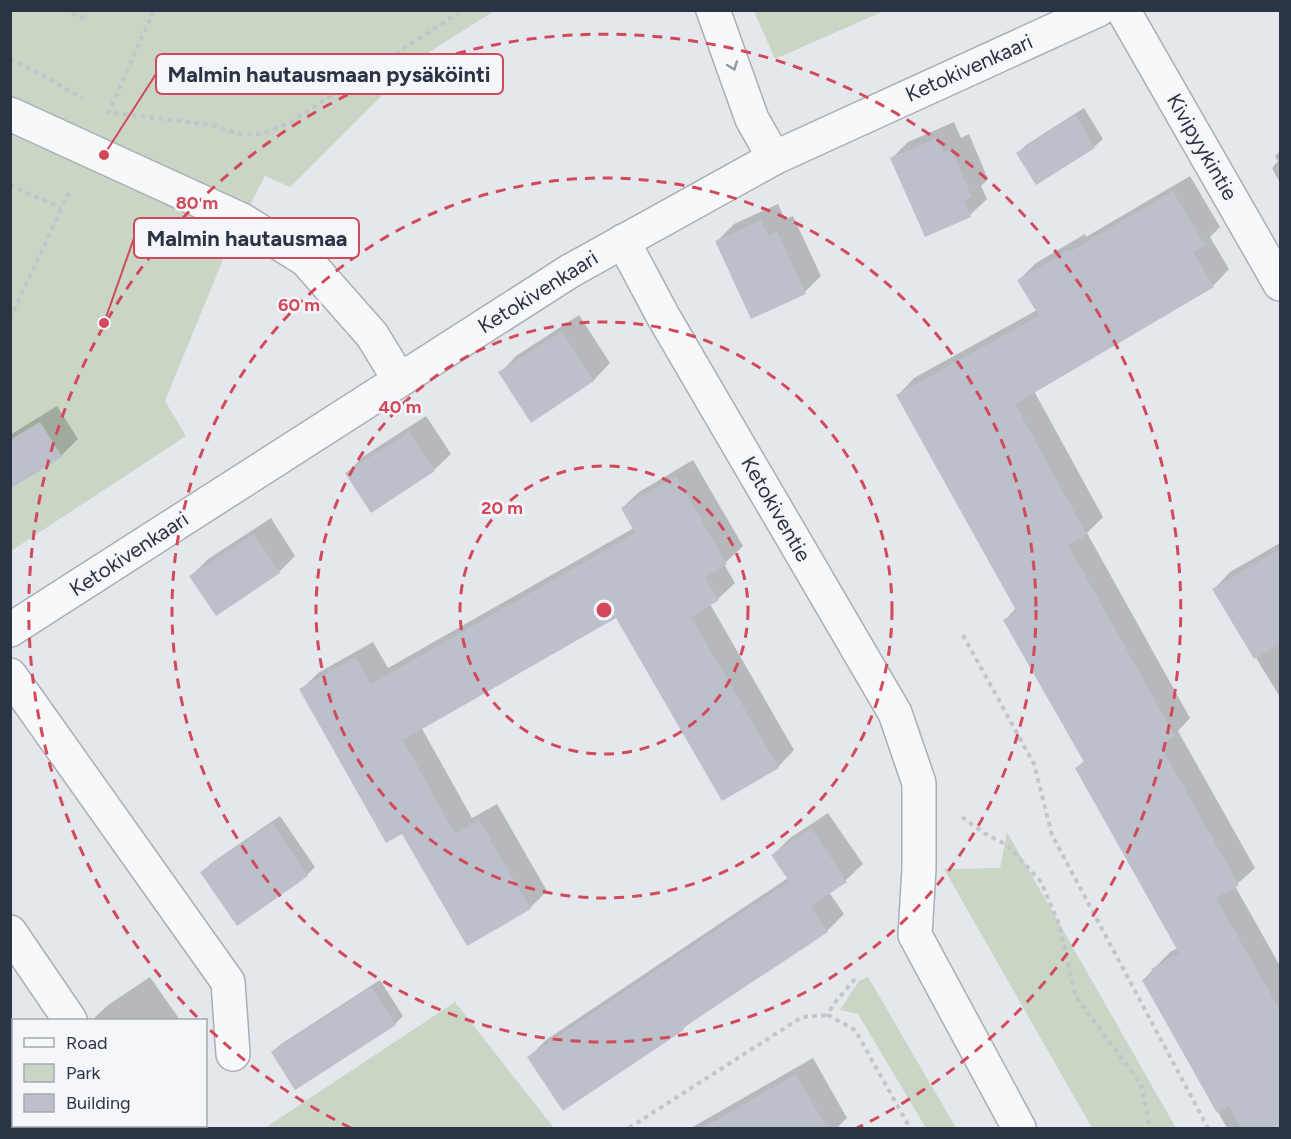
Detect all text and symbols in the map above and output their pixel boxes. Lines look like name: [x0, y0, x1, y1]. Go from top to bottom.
street label: Ketokivenkaari: [901, 28, 1036, 107]
callout: Malmin hautausmaan pysäköinti: [156, 54, 503, 94]
one-way arrow: [726, 59, 738, 70]
text: Malmin hautausmaan pysäköinti: [167, 61, 491, 88]
street label: Kivipyykintie: [1162, 89, 1243, 204]
text: 80 m: [176, 192, 218, 214]
callout: Malmin hautausmaa: [134, 218, 359, 258]
text: Malmin hautausmaa: [146, 225, 348, 252]
street label: Ketokivenkaari: [473, 245, 602, 338]
text: 60 m: [278, 294, 320, 316]
text: 40 m: [378, 396, 422, 418]
street label: Ketokiventie: [736, 452, 817, 566]
text: 20 m: [481, 497, 523, 519]
street label: Ketokivenkaari: [65, 506, 193, 601]
centre of rings: [594, 600, 614, 620]
legend: [12, 1019, 207, 1127]
text: Road: [66, 1032, 107, 1054]
text: Park: [66, 1062, 101, 1084]
text: Building: [66, 1092, 131, 1114]

